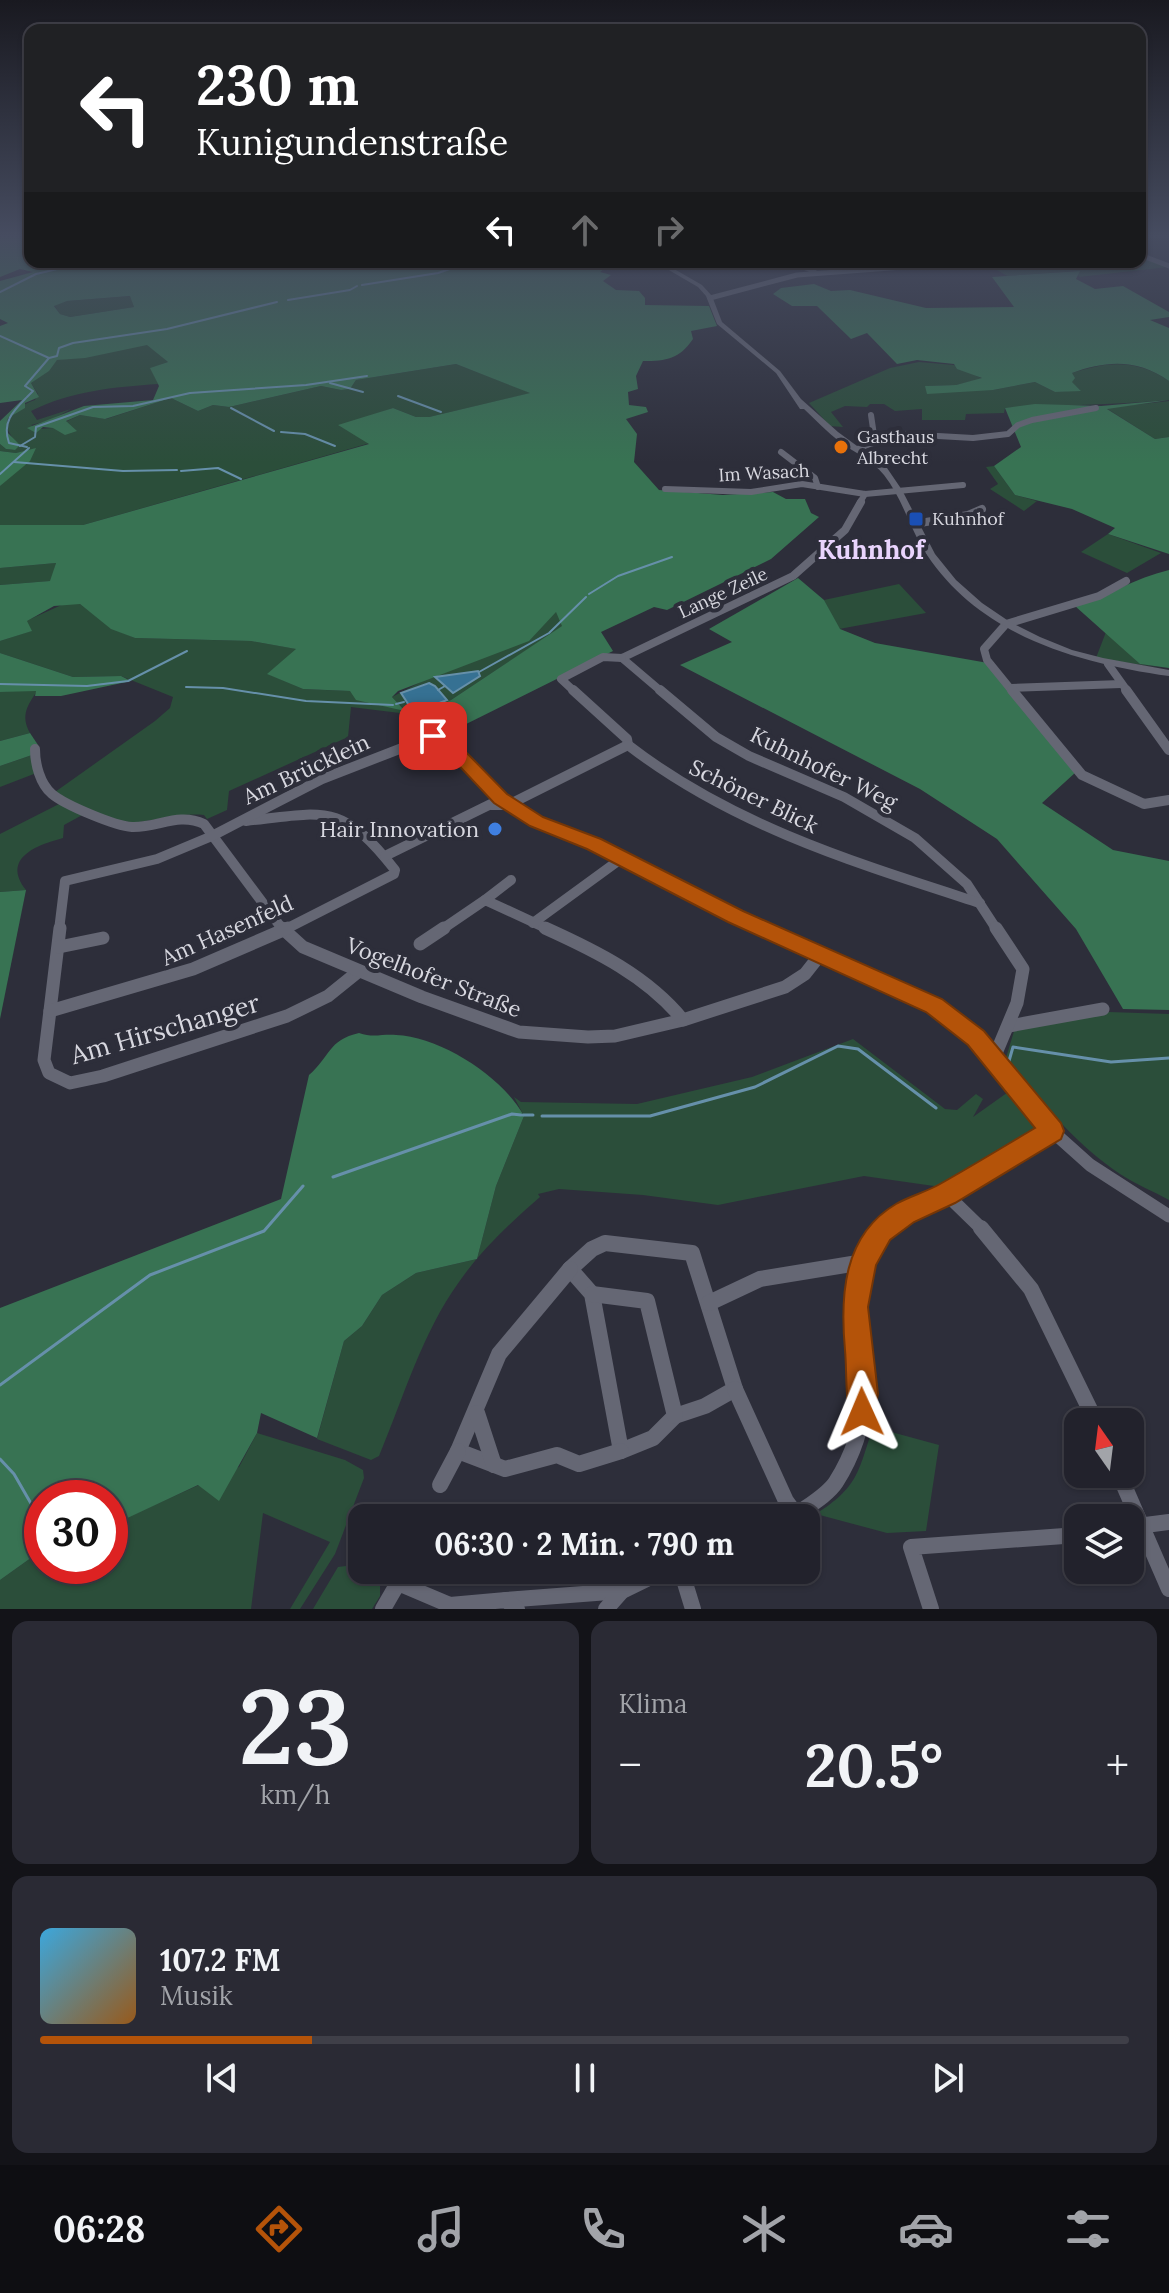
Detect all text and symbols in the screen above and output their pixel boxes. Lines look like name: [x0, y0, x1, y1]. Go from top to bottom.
text: 230 m: [196, 49, 359, 120]
icon: left: [64, 56, 168, 160]
text: Kunigundenstraße: [196, 119, 508, 165]
icon: left: [479, 208, 523, 252]
icon: ahead: [563, 208, 607, 252]
icon: right: [647, 208, 691, 252]
place label: Gasthaus Albrecht: [856, 425, 934, 469]
marker: Gasthaus Albrecht: [832, 438, 850, 456]
street label: Im Wasach: [718, 459, 810, 486]
place label: Kuhnhof: [932, 507, 1006, 530]
marker: Kuhnhof: [907, 510, 925, 528]
district label: Kuhnhof: [818, 533, 927, 566]
street label: Lange Zeile: [675, 562, 771, 623]
pin: [399, 702, 467, 770]
icon: arrive: [411, 714, 455, 758]
street label: Kuhnhofer Weg: [746, 720, 903, 816]
street label: Am Brücklein: [237, 727, 374, 811]
street label: Schöner Blick: [685, 753, 823, 839]
place label: Hair Innovation: [319, 815, 479, 843]
marker: Hair Innovation: [486, 820, 504, 838]
street label: Am Hasenfeld: [156, 888, 297, 972]
street label: Vogelhofer Straße: [342, 930, 526, 1023]
street label: Am Hirschanger: [66, 986, 264, 1072]
position arrow: [820, 1370, 904, 1454]
north arrow: [1064, 1408, 1144, 1488]
map controls: [1064, 1408, 1144, 1584]
speed limit sign: 30: [24, 1480, 128, 1584]
button: layers: [1064, 1504, 1144, 1584]
text: 06:30 · 2 Min. · 790 m: [434, 1525, 734, 1563]
text: 23: [238, 1659, 352, 1792]
text: Klima: [619, 1687, 687, 1720]
text: 20.5°: [805, 1727, 943, 1803]
text: −: [619, 1737, 642, 1793]
text: +: [1106, 1737, 1129, 1793]
text: km/h: [260, 1778, 330, 1811]
text: 107.2 FM: [160, 1941, 281, 1979]
text: Musik: [160, 1979, 233, 2012]
icon: previous: [200, 2056, 244, 2100]
icon: pause: [563, 2056, 607, 2100]
icon: next: [926, 2056, 970, 2100]
icon: directions: [251, 2201, 307, 2257]
icon: music: [413, 2201, 469, 2257]
icon: phone: [575, 2201, 631, 2257]
icon: climate: [736, 2201, 792, 2257]
icon: car: [898, 2201, 954, 2257]
icon: filters: [1060, 2201, 1116, 2257]
text: 06:28: [53, 2206, 145, 2252]

